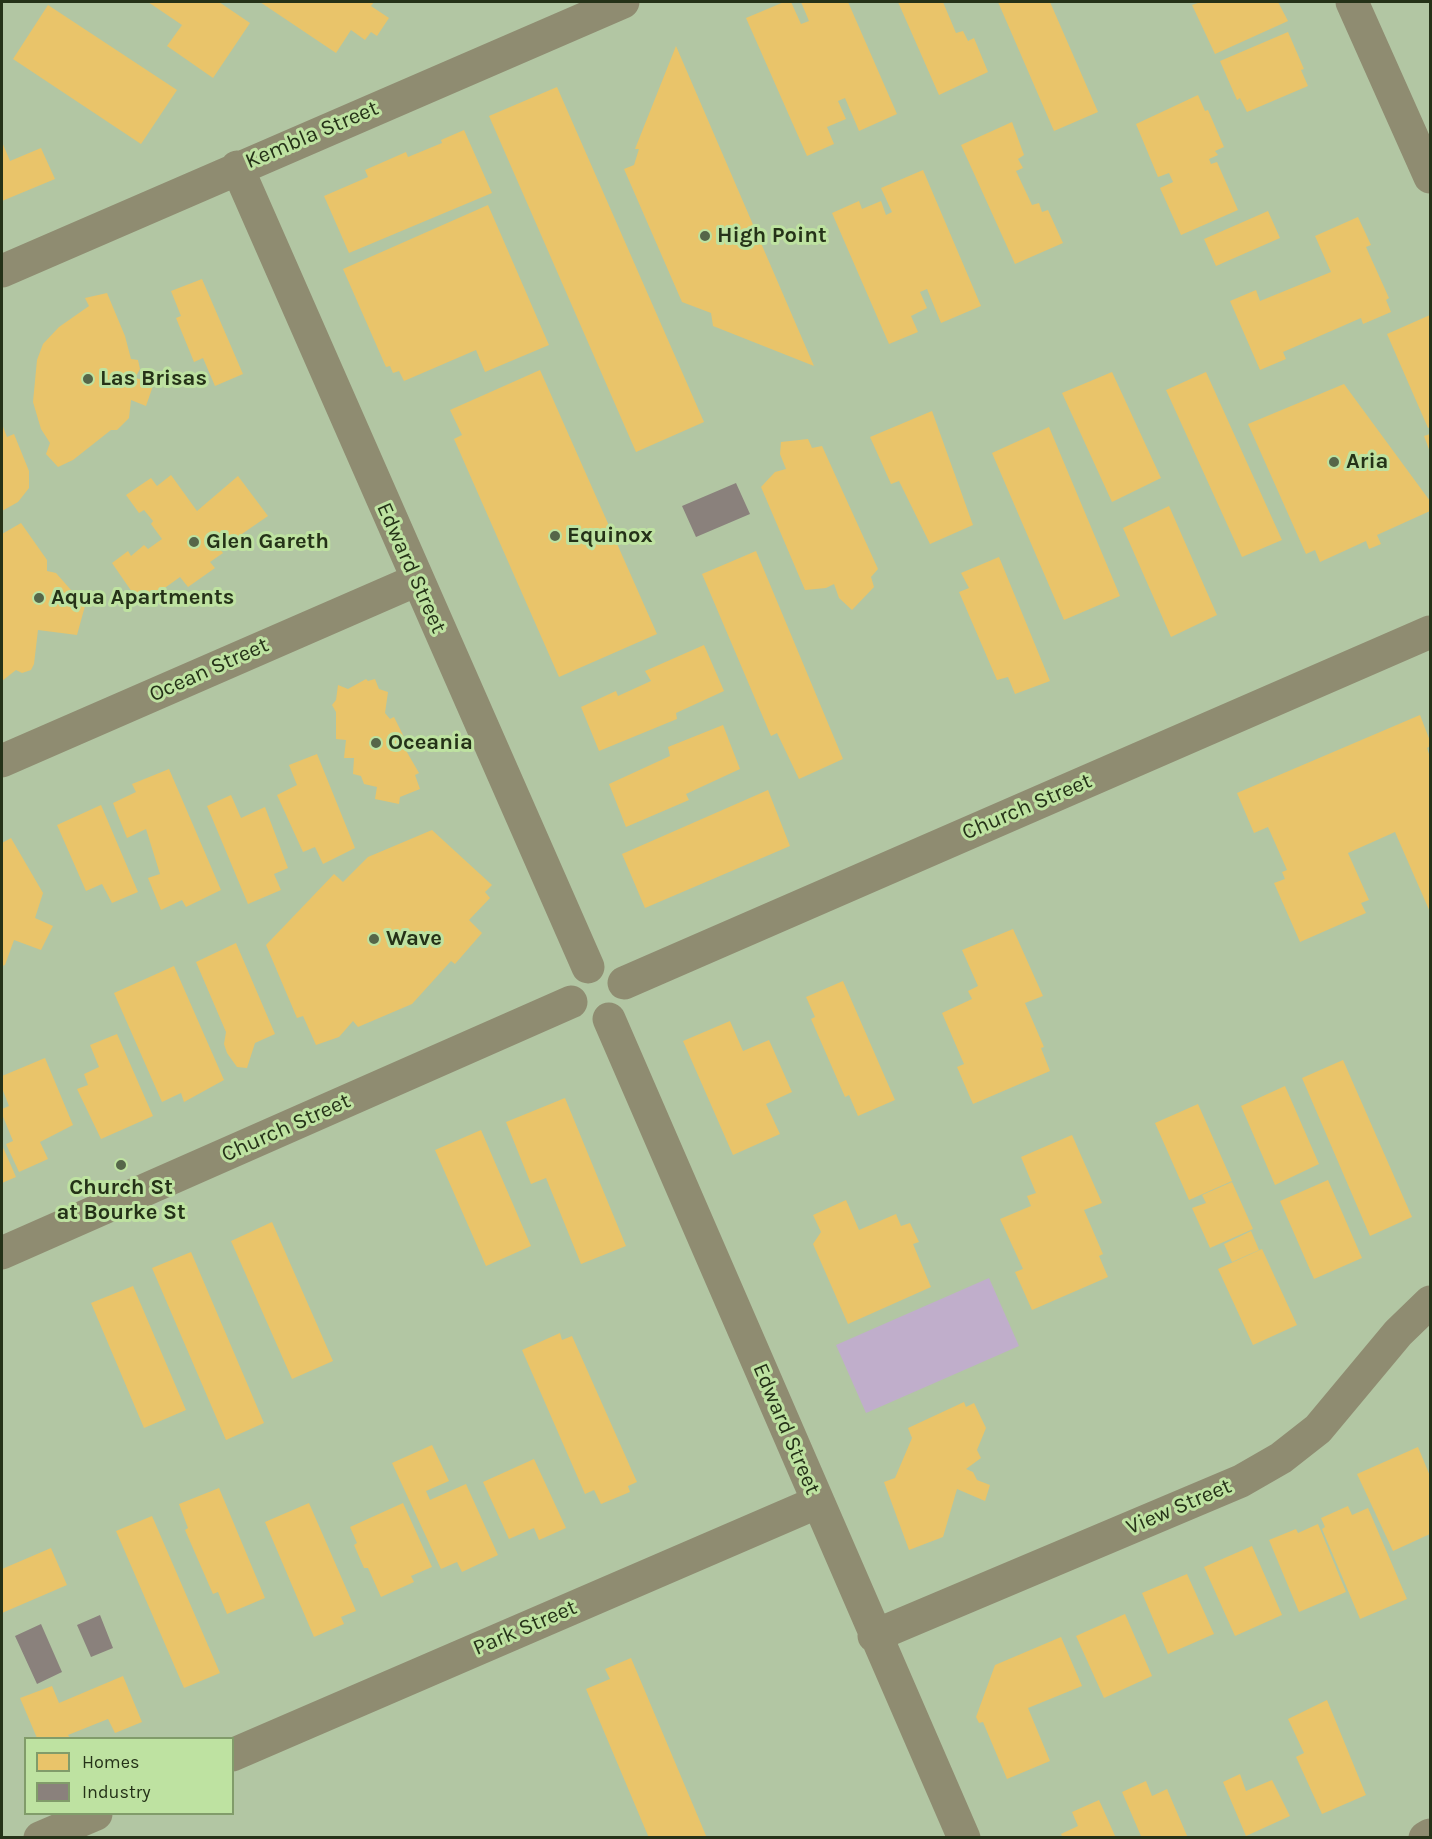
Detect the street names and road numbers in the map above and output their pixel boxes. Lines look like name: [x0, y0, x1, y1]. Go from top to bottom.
street label: Kembla Street: [241, 95, 383, 175]
street label: Edward Street: [370, 499, 452, 637]
street label: Ocean Street: [145, 632, 273, 708]
street label: Church Street: [958, 768, 1096, 846]
street label: Church Street: [217, 1088, 355, 1168]
street label: Edward Street: [746, 1359, 826, 1499]
street label: View Street: [1122, 1473, 1236, 1541]
street label: Park Street: [469, 1594, 581, 1662]

